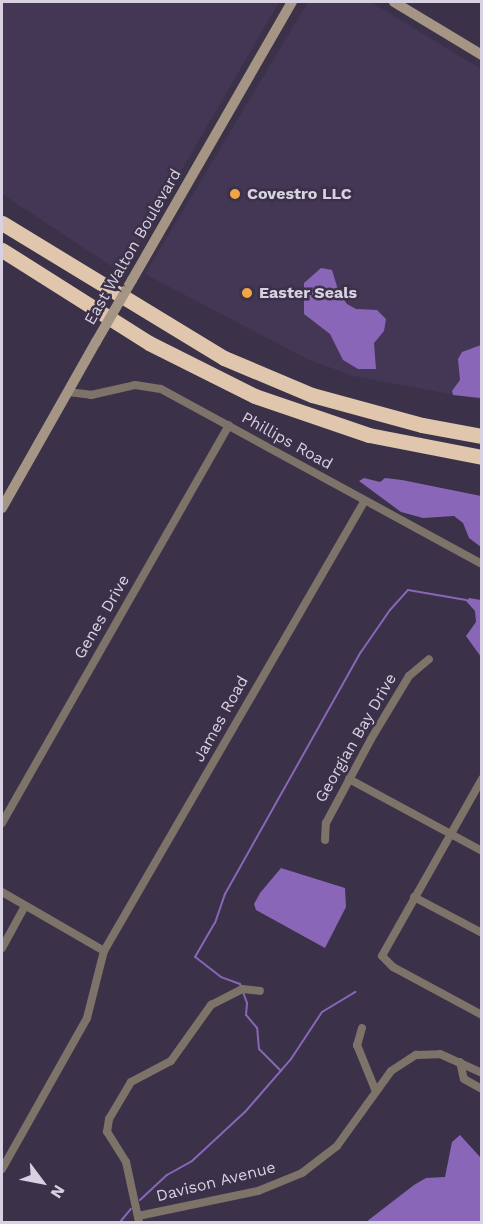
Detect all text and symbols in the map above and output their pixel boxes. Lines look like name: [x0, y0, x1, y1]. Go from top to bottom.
street label: East Walton Boulevard: [80, 165, 186, 329]
place label: Covestro LLC: [247, 184, 352, 204]
marker: Covestro LLC: [228, 187, 242, 201]
place label: Easter Seals: [259, 283, 357, 303]
marker: Easter Seals: [240, 286, 254, 300]
street label: Phillips Road: [238, 408, 336, 474]
street label: Genes Drive: [70, 572, 134, 662]
street label: Georgian Bay Drive: [311, 670, 401, 806]
street label: James Road: [190, 673, 252, 765]
north arrow: [12, 1152, 72, 1212]
street label: Davison Avenue: [154, 1158, 278, 1206]
text: N: [46, 1182, 69, 1202]

